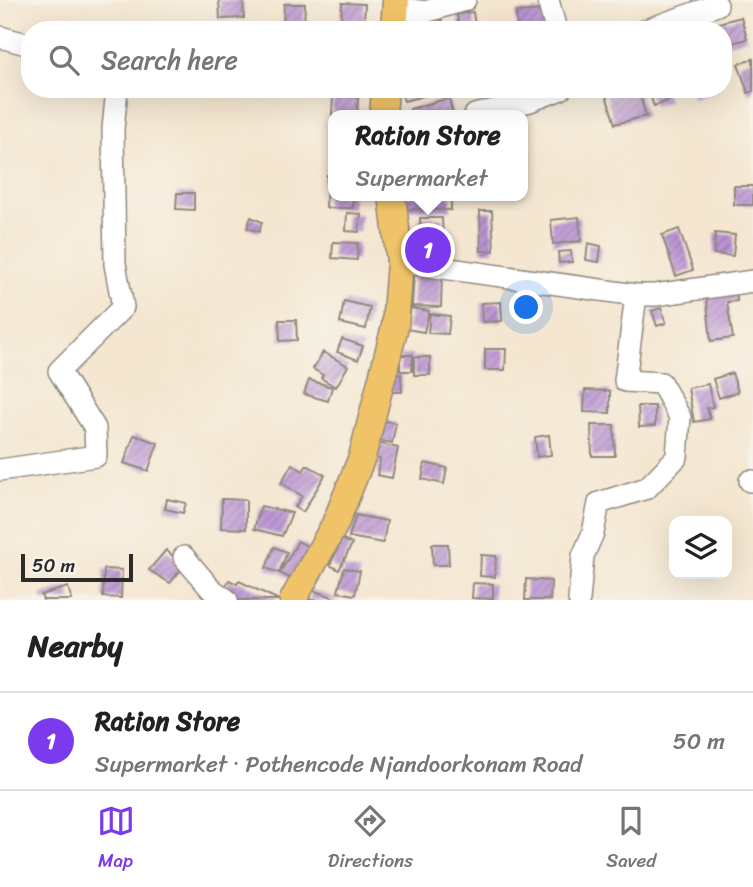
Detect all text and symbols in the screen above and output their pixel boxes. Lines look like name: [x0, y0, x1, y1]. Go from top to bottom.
search box: [21, 21, 732, 98]
text: Search here: [101, 37, 238, 83]
icon: search: [45, 41, 83, 79]
popup: [328, 110, 528, 201]
text: Ration Store: [355, 112, 501, 158]
text: Supermarket: [355, 158, 488, 199]
pin: 1: [405, 224, 451, 276]
your location: [509, 290, 543, 324]
map controls: [669, 516, 732, 579]
button: layers: [669, 516, 732, 579]
text: 50 m: [32, 549, 75, 582]
scale bar: [21, 551, 133, 583]
text: Nearby: [28, 619, 123, 673]
text: Ration Store: [95, 698, 240, 744]
text: 1: [46, 721, 56, 762]
text: 50 m: [673, 721, 725, 762]
text: Supermarket · Pothencode Njandoorkonam Road: [95, 744, 582, 785]
tab: Map: [97, 802, 135, 877]
tab: Directions: [328, 802, 413, 877]
tab: Saved: [606, 802, 656, 877]

